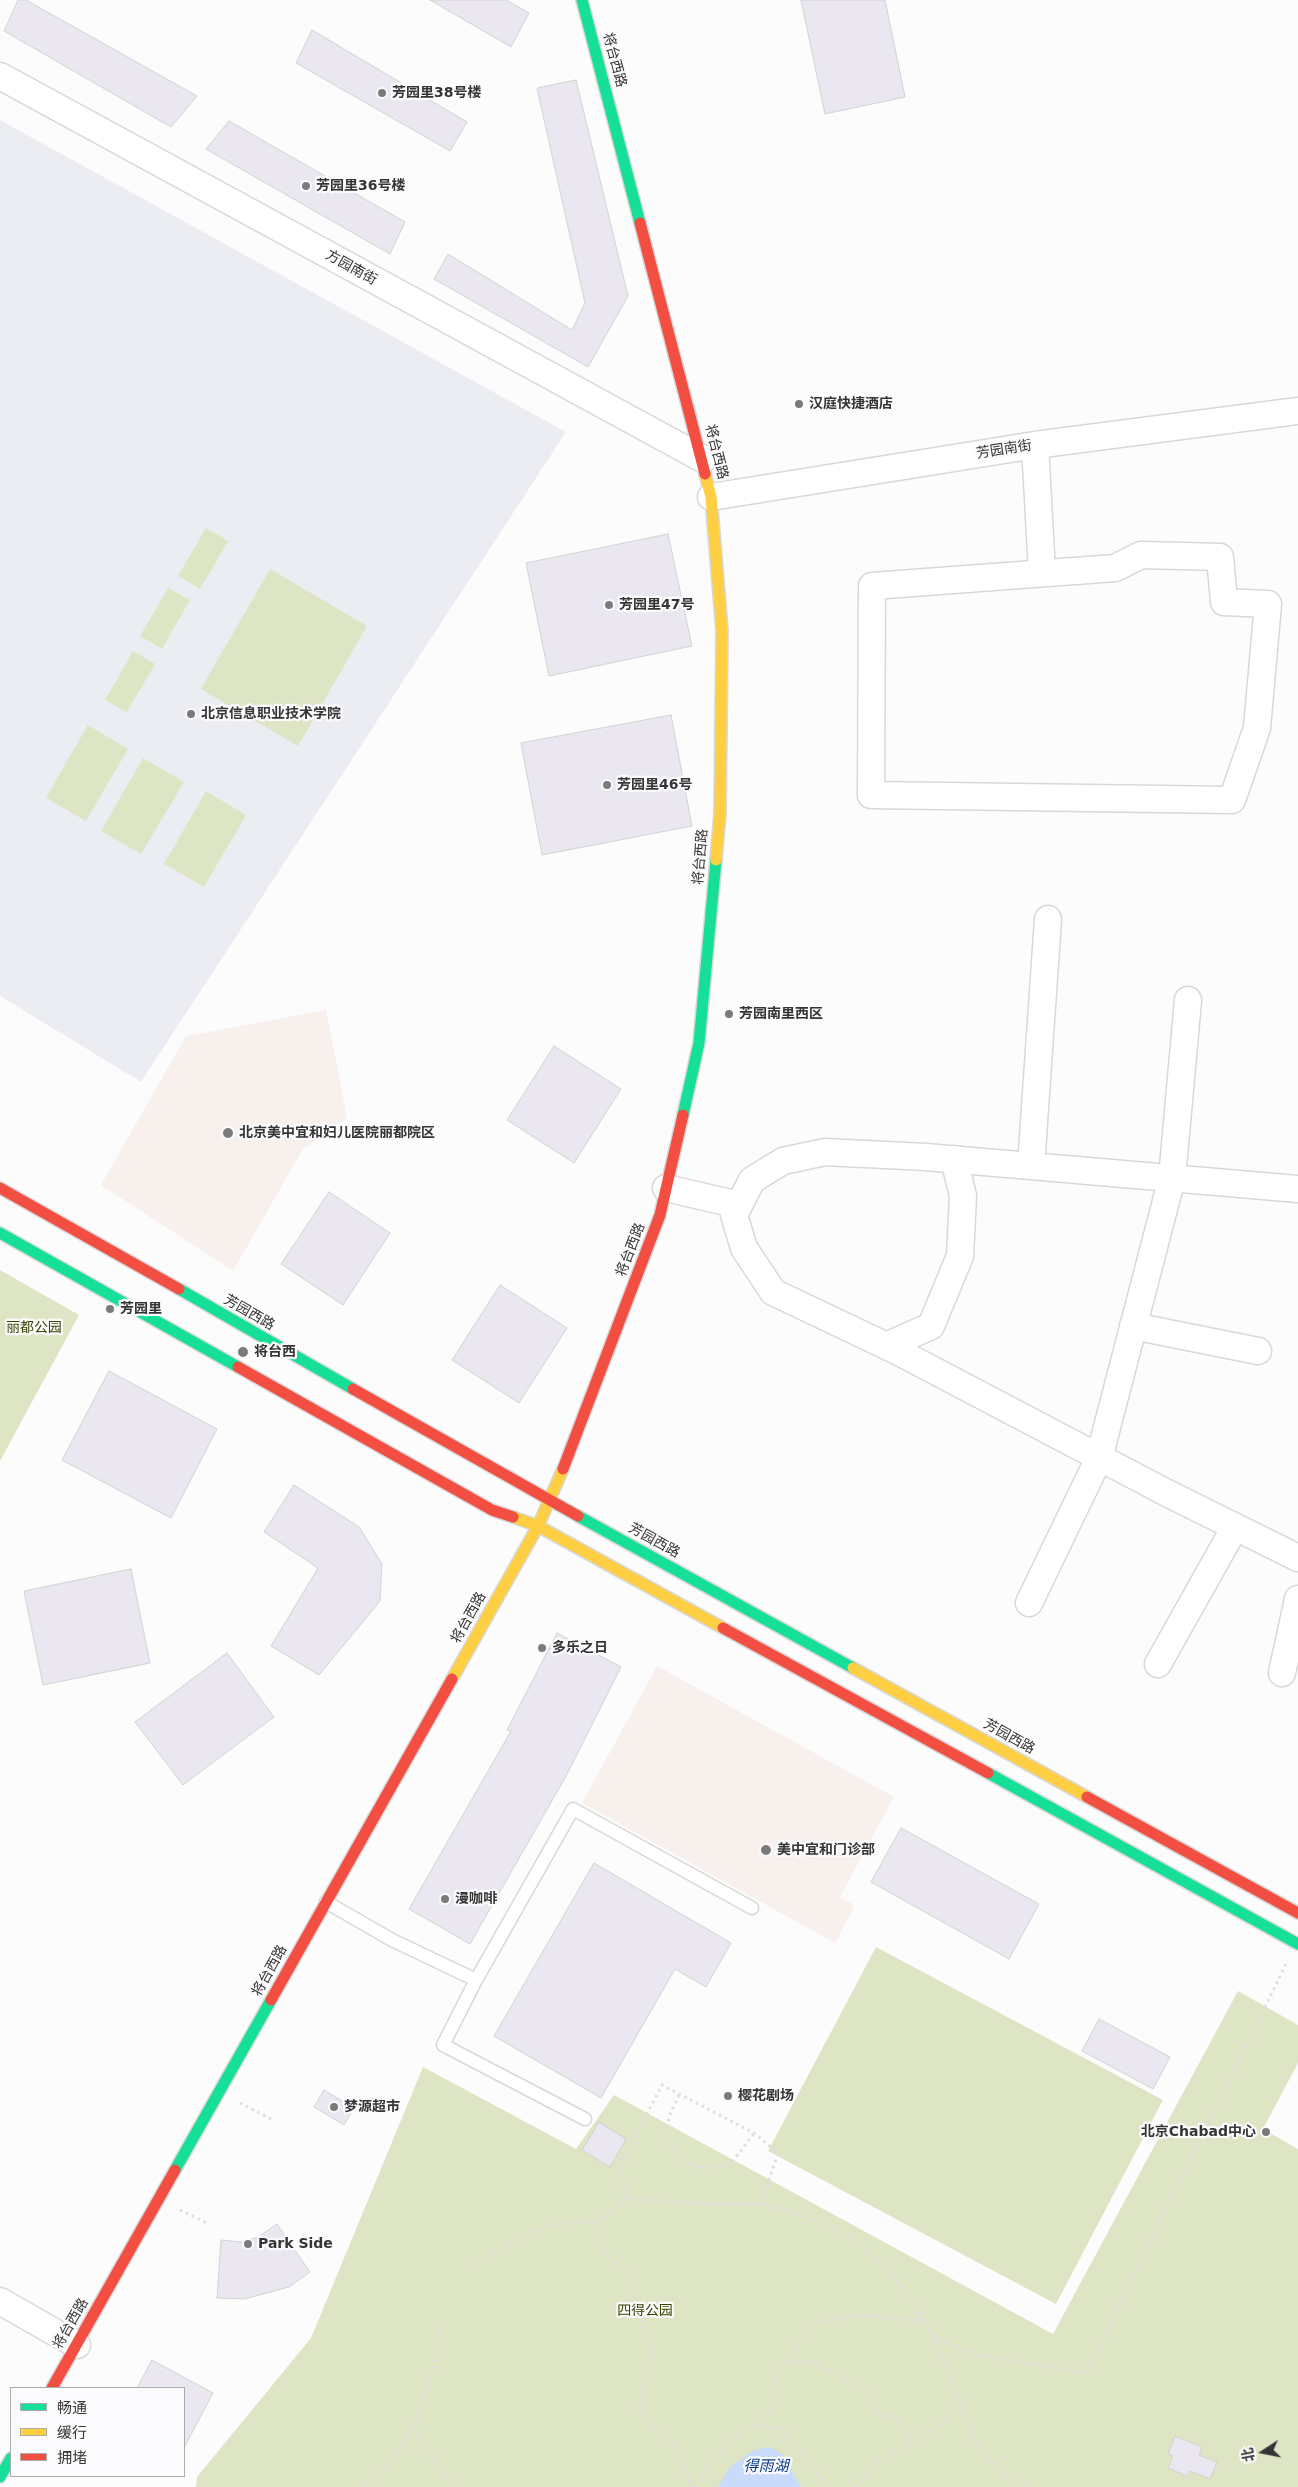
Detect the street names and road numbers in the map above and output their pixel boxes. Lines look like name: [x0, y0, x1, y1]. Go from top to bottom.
street label: 将台西路: [599, 31, 629, 89]
street label: 方园南街: [322, 247, 380, 289]
street label: 将台西路: [701, 423, 731, 481]
street label: 芳园南街: [975, 437, 1033, 463]
street label: 将台西路: [690, 828, 712, 886]
street label: 将台西路: [613, 1221, 649, 1279]
street label: 芳园西路: [221, 1292, 277, 1334]
street label: 芳园西路: [625, 1520, 683, 1562]
street label: 将台西路: [448, 1589, 490, 1647]
street label: 芳园西路: [980, 1716, 1038, 1758]
street label: 将台西路: [249, 1942, 291, 2000]
street label: 将台西路: [50, 2296, 92, 2352]

